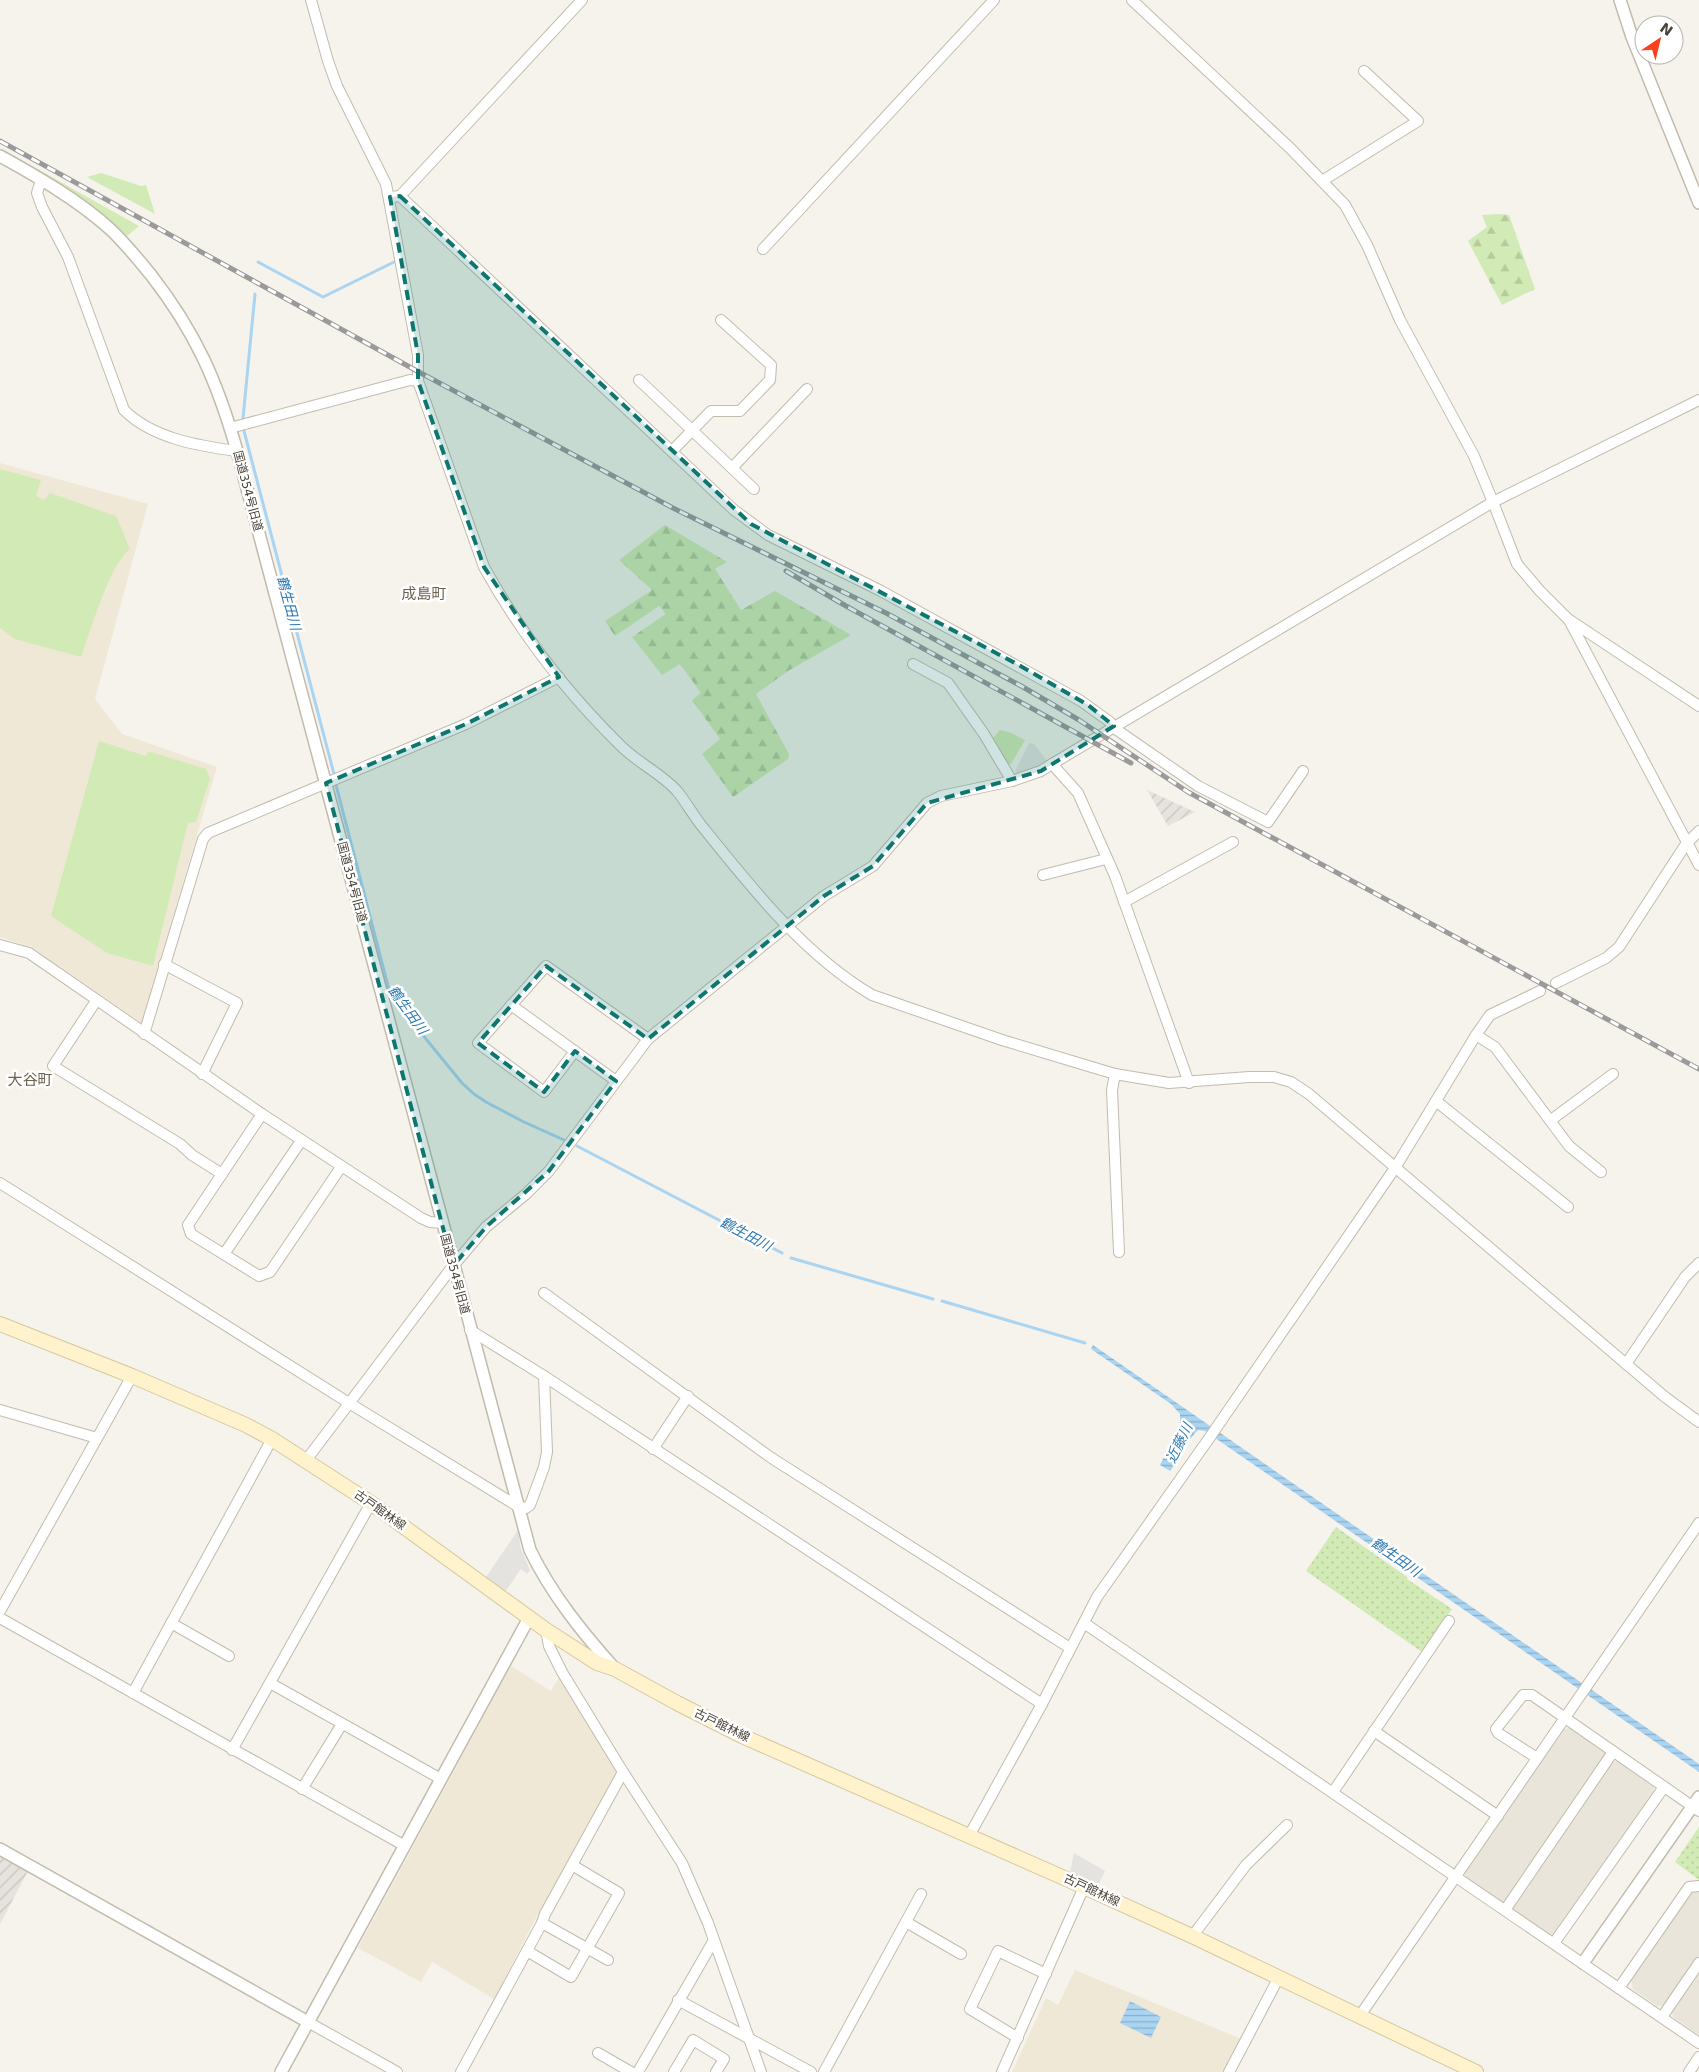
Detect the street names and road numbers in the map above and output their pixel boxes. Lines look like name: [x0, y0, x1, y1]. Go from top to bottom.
street label: 国道354号旧道: [231, 449, 265, 533]
street label: 国道354号旧道: [335, 840, 369, 924]
street label: 国道354号旧道: [438, 1232, 472, 1316]
street label: 古戸館林線: [351, 1487, 409, 1533]
street label: 古戸館林線: [692, 1706, 752, 1744]
street label: 古戸館林線: [1062, 1871, 1122, 1909]

